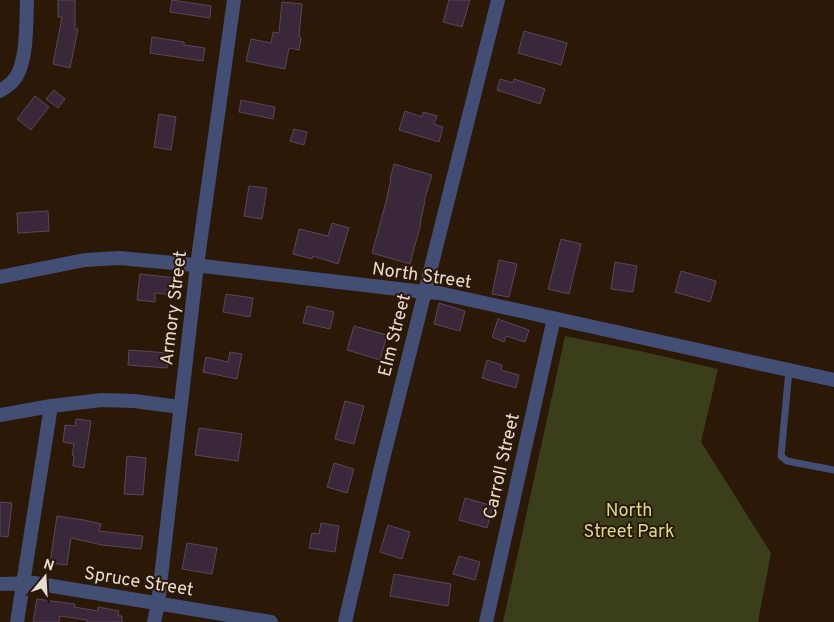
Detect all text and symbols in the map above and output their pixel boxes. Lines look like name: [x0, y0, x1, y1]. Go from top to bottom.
street label: Armory Street: [156, 250, 193, 367]
street label: North Street: [370, 258, 473, 295]
street label: Elm Street: [374, 292, 417, 379]
street label: Carroll Street: [479, 411, 526, 522]
park label: North Street Park: [584, 500, 674, 544]
north arrow: [20, 552, 70, 602]
text: N: [41, 556, 56, 576]
street label: Spruce Street: [82, 562, 195, 602]

